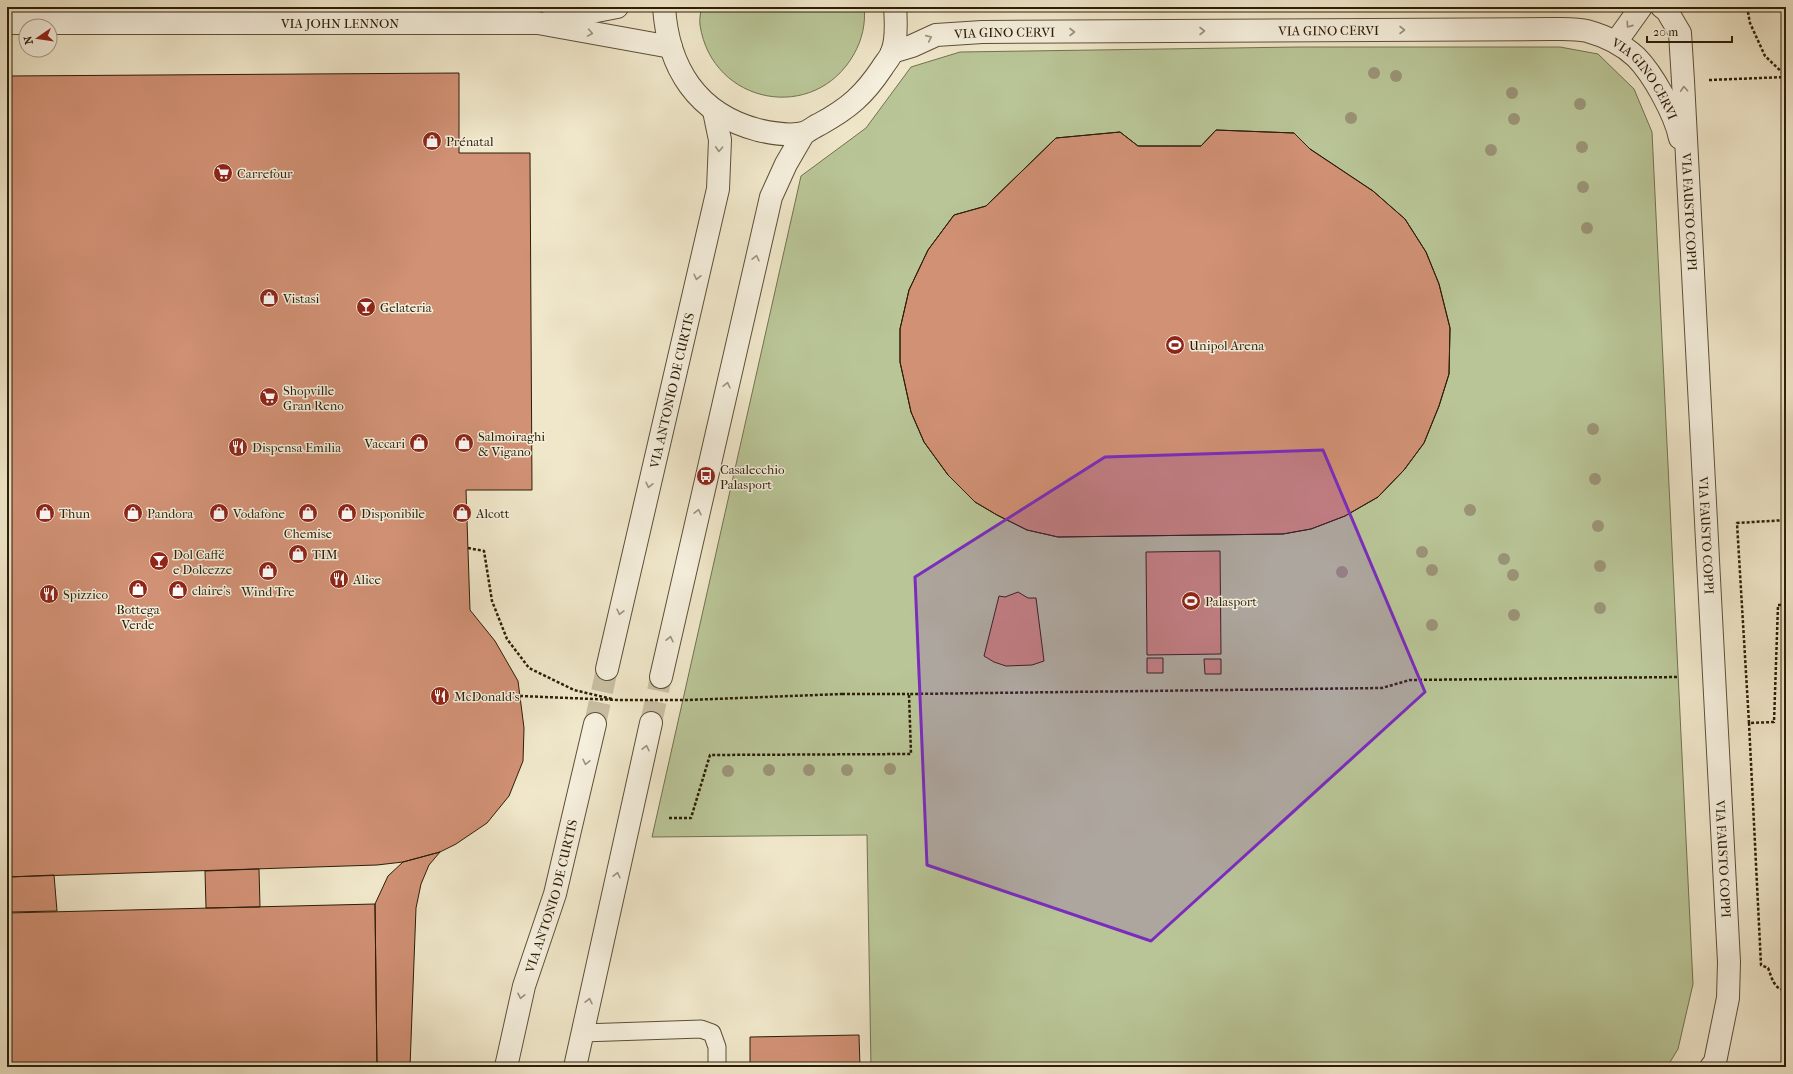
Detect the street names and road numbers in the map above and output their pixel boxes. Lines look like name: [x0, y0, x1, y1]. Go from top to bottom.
street label: VIA JOHN LENNON: [280, 16, 399, 31]
street label: VIA GINO CERVI: [1277, 22, 1379, 38]
street label: VIA GINO CERVI: [953, 24, 1055, 41]
street label: VIA GINO CERVI: [1609, 34, 1681, 122]
street label: VIA FAUSTO COPPI: [1679, 151, 1700, 271]
street label: VIA ANTONIO DE CURTIS: [646, 311, 697, 470]
street label: VIA FAUSTO COPPI: [1696, 475, 1717, 595]
street label: VIA FAUSTO COPPI: [1713, 799, 1734, 918]
street label: VIA ANTONIO DE CURTIS: [521, 818, 580, 976]

